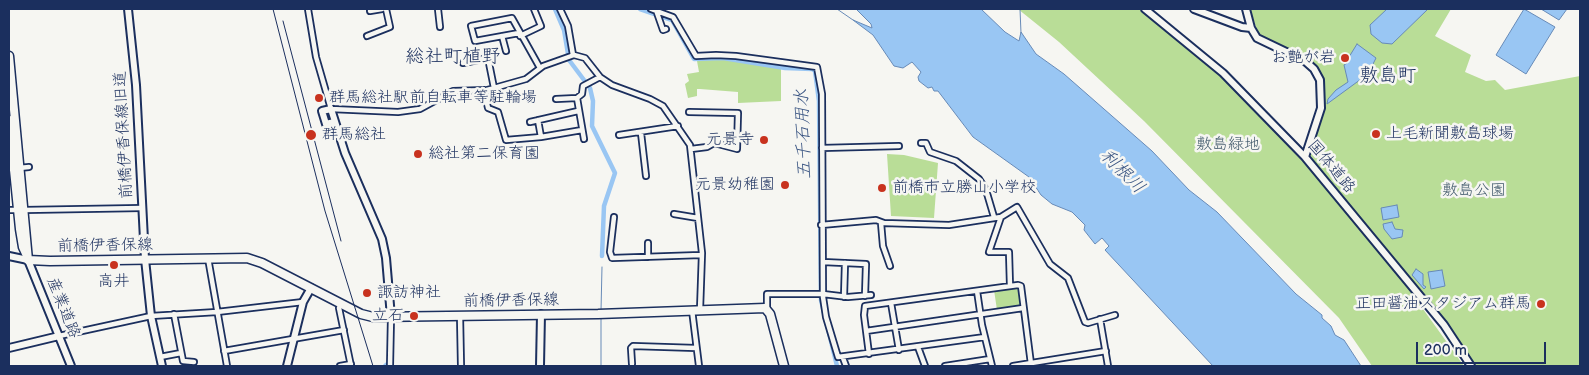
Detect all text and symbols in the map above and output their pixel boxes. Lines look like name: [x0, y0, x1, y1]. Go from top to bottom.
district label: 総社町植野: [406, 46, 500, 68]
place label: お艶が岩: [1271, 48, 1335, 68]
marker: お艶が岩: [1339, 52, 1351, 64]
district label: 敷島町: [1360, 65, 1416, 87]
street label: 前橋伊香保線旧道: [111, 71, 137, 199]
place label: 群馬総社駅前自転車等駐輪場: [329, 88, 537, 108]
water label: 五千石用水: [792, 89, 816, 179]
marker: 群馬総社駅前自転車等駐輪場: [313, 92, 325, 104]
place label: 上毛新聞敷島球場: [1386, 124, 1514, 144]
place label: 群馬総社: [322, 125, 386, 145]
marker: 群馬総社: [304, 128, 318, 142]
marker: 上毛新聞敷島球場: [1370, 128, 1382, 140]
place label: 元景寺: [706, 130, 754, 150]
marker: 元景寺: [758, 134, 770, 146]
park label: 敷島緑地: [1196, 135, 1260, 155]
street label: 国体道路: [1303, 136, 1359, 198]
place label: 総社第二保育園: [428, 144, 540, 164]
water label: 利根川: [1095, 145, 1149, 199]
marker: 総社第二保育園: [412, 148, 424, 160]
place label: 元景幼稚園: [695, 175, 775, 195]
place label: 前橋市立勝山小学校: [892, 178, 1036, 198]
marker: 元景幼稚園: [779, 179, 791, 191]
park label: 敷島公園: [1442, 181, 1506, 201]
marker: 前橋市立勝山小学校: [876, 182, 888, 194]
street label: 前橋伊香保線: [57, 236, 153, 256]
marker: 高井: [108, 259, 120, 271]
place label: 高井: [98, 272, 130, 292]
street label: 産業道路: [42, 275, 84, 341]
place label: 諏訪神社: [377, 283, 441, 303]
marker: 諏訪神社: [361, 287, 373, 299]
street label: 前橋伊香保線: [463, 291, 559, 311]
place label: 正田醤油スタジアム群馬: [1355, 294, 1531, 314]
marker: 正田醤油スタジアム群馬: [1535, 298, 1547, 310]
place label: 立石: [372, 306, 404, 326]
marker: 立石: [408, 310, 420, 322]
scale bar: [1419, 332, 1549, 364]
text: 200 m: [1424, 341, 1467, 360]

